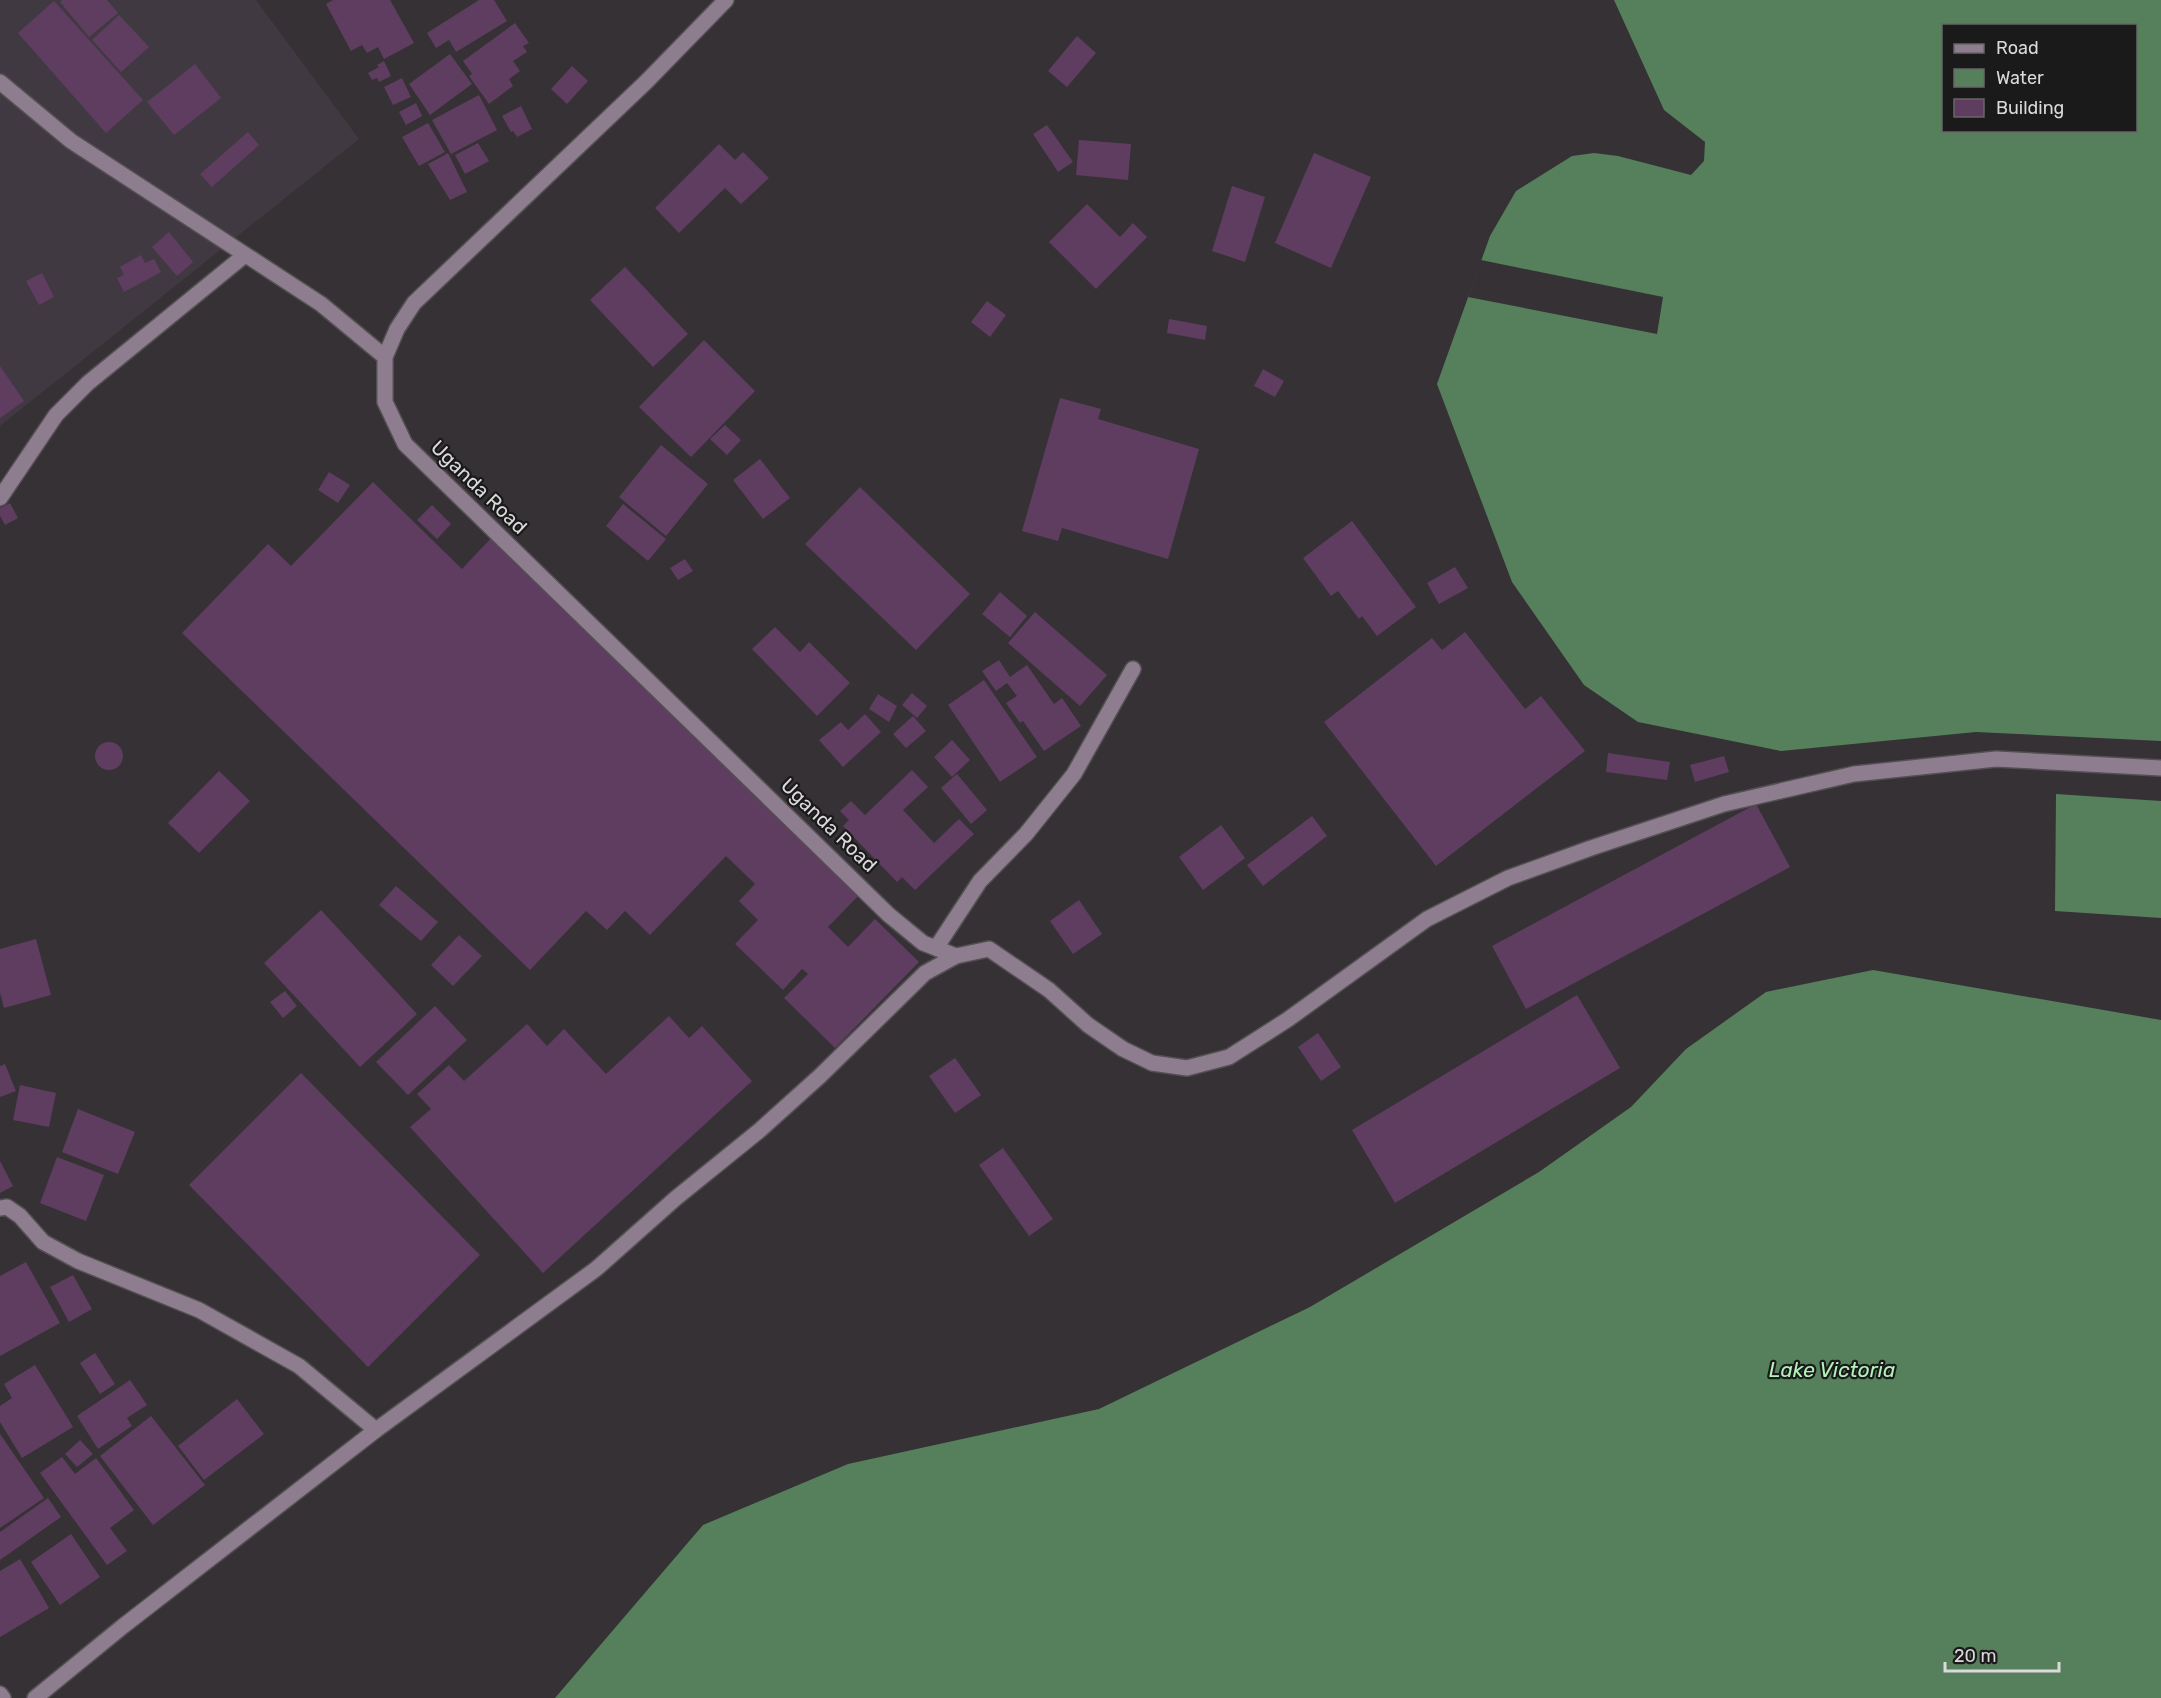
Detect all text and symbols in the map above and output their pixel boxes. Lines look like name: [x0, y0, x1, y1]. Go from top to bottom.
legend: [1942, 24, 2137, 132]
text: Road: [1996, 37, 2039, 59]
text: Water: [1996, 67, 2044, 89]
text: Building: [1996, 97, 2064, 119]
street label: Uganda Road: [426, 435, 532, 539]
street label: Uganda Road: [776, 773, 882, 877]
water label: Lake Victoria: [1769, 1357, 1895, 1382]
scale bar: [1945, 1635, 2059, 1673]
text: 20 m: [1954, 1645, 1996, 1667]

